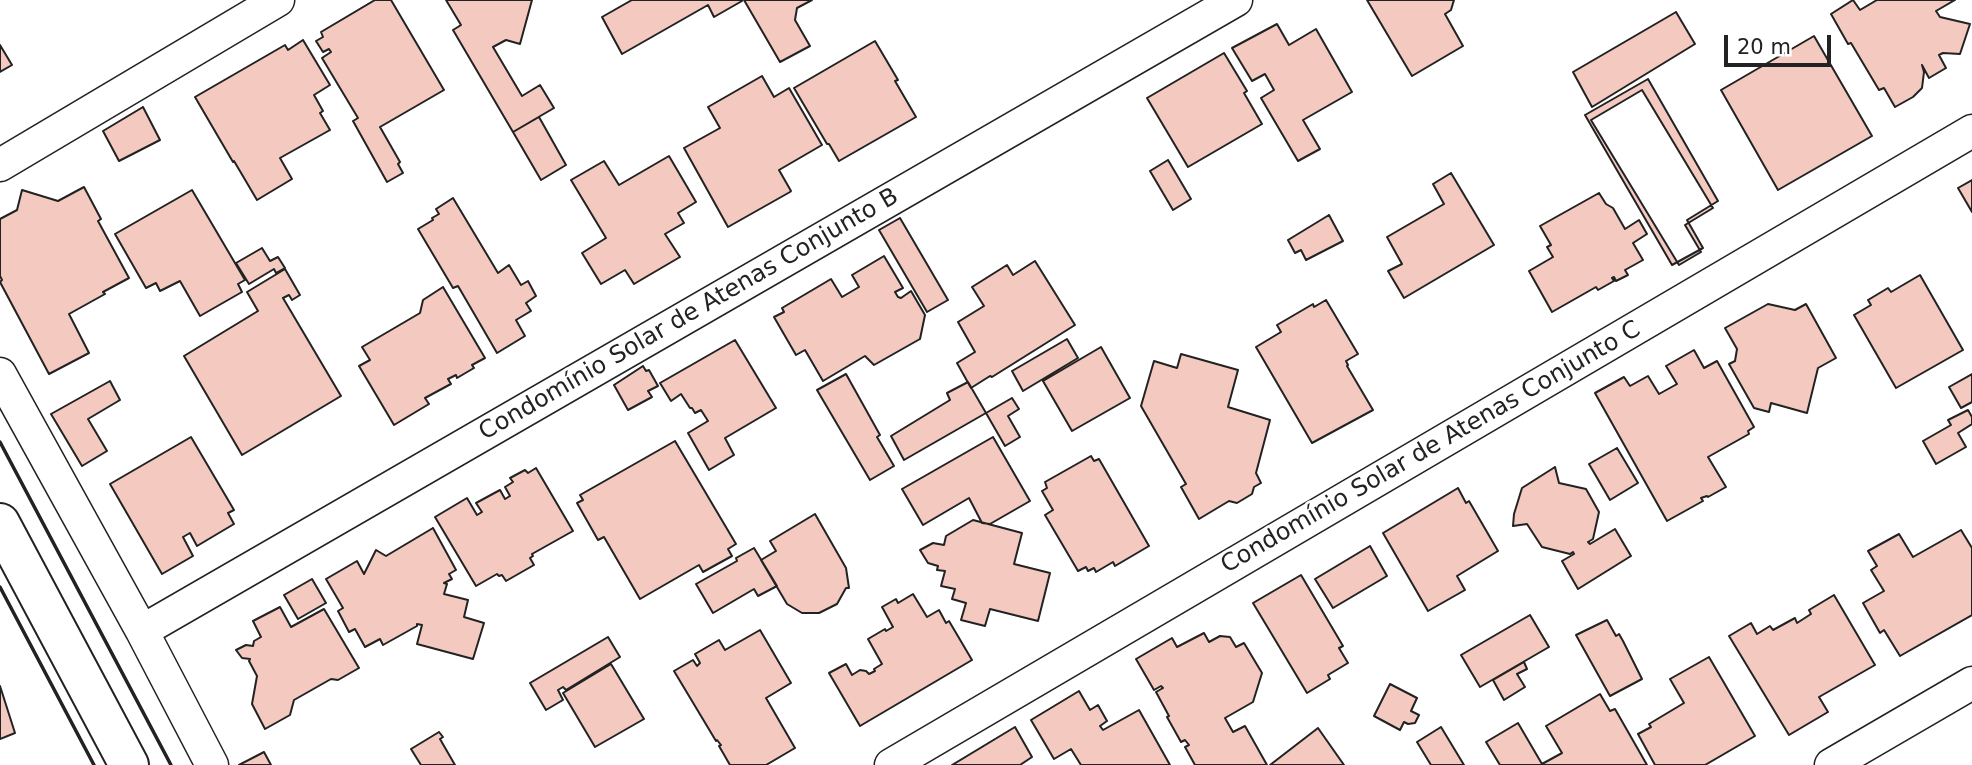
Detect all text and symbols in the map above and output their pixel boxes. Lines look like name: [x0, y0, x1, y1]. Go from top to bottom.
scale bar: [1727, 21, 1834, 65]
text: 20 m: [1737, 35, 1791, 59]
street label: Condomínio Solar de Atenas Conjunto B: [474, 183, 904, 447]
street label: Condomínio Solar de Atenas Conjunto C: [1216, 316, 1646, 580]

